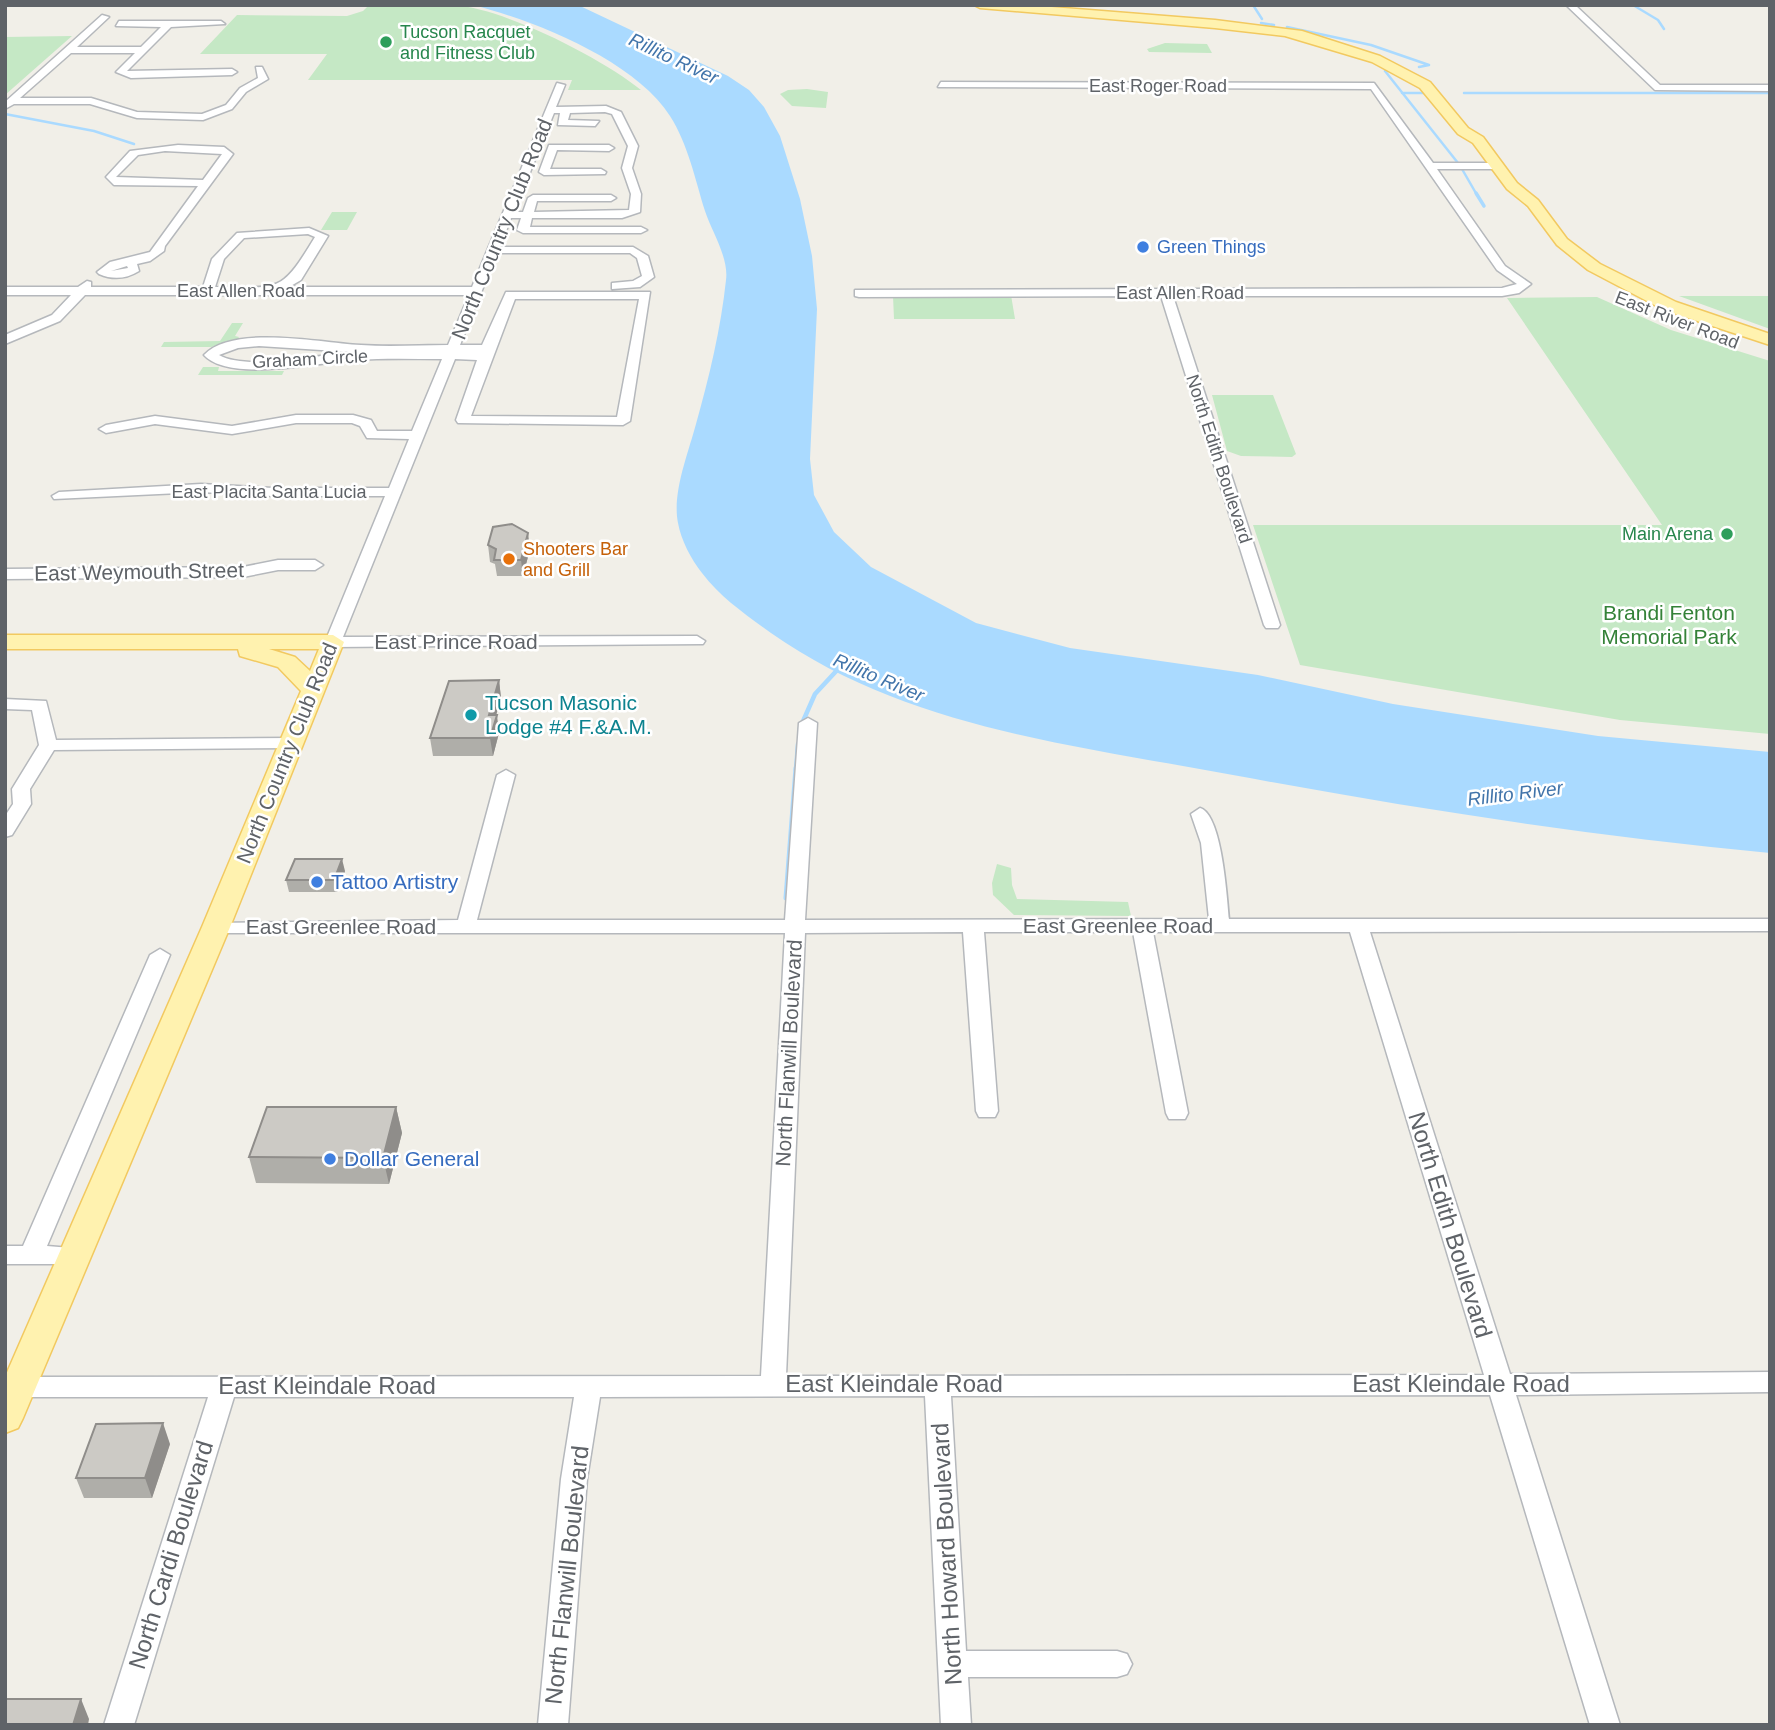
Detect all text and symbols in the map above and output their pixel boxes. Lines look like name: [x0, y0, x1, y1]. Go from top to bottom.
place label: Tucson Racquet and Fitness Club: [400, 22, 535, 63]
water label: Rillito River: [626, 29, 722, 89]
marker: Tucson Racquet and Fitness Club: [378, 34, 394, 50]
street label: East Roger Road: [1089, 76, 1227, 96]
street label: North Country Club Road: [447, 115, 556, 342]
place label: Green Things: [1157, 237, 1266, 257]
marker: Green Things: [1135, 239, 1151, 255]
street label: East Allen Road: [177, 281, 305, 301]
street label: East Allen Road: [1116, 283, 1244, 303]
street label: East River Road: [1612, 287, 1742, 353]
street label: Graham Circle: [252, 346, 368, 372]
street label: North Edith Boulevard: [1182, 372, 1256, 546]
street label: East Placita Santa Lucia: [171, 482, 368, 502]
place label: Main Arena: [1622, 524, 1714, 544]
marker: Main Arena: [1719, 526, 1735, 542]
place label: Shooters Bar and Grill: [523, 539, 628, 580]
marker: Shooters Bar and Grill: [501, 551, 517, 567]
street label: East Weymouth Street: [34, 558, 244, 585]
park label: Brandi Fenton Memorial Park: [1601, 601, 1737, 648]
street label: East Prince Road: [374, 630, 538, 653]
street label: North Country Club Road: [232, 639, 341, 866]
water label: Rillito River: [830, 649, 928, 706]
place label: Tucson Masonic Lodge #4 F.&A.M.: [485, 691, 652, 738]
marker: Tucson Masonic Lodge #4 F.&A.M.: [463, 707, 479, 723]
water label: Rillito River: [1466, 777, 1565, 810]
place label: Tattoo Artistry: [331, 870, 459, 893]
marker: Tattoo Artistry: [309, 874, 325, 890]
street label: East Greenlee Road: [1023, 914, 1213, 937]
street label: East Greenlee Road: [246, 915, 436, 938]
street label: North Flanwill Boulevard: [771, 939, 806, 1167]
street label: North Edith Boulevard: [1403, 1109, 1498, 1341]
place label: Dollar General: [344, 1147, 479, 1170]
marker: Dollar General: [322, 1151, 338, 1167]
street label: East Kleindale Road: [785, 1370, 1003, 1397]
street label: East Kleindale Road: [1352, 1370, 1570, 1397]
street label: East Kleindale Road: [218, 1372, 436, 1399]
street label: North Howard Boulevard: [926, 1422, 967, 1686]
street label: North Cardi Boulevard: [123, 1437, 218, 1672]
street label: North Flanwill Boulevard: [539, 1444, 594, 1706]

